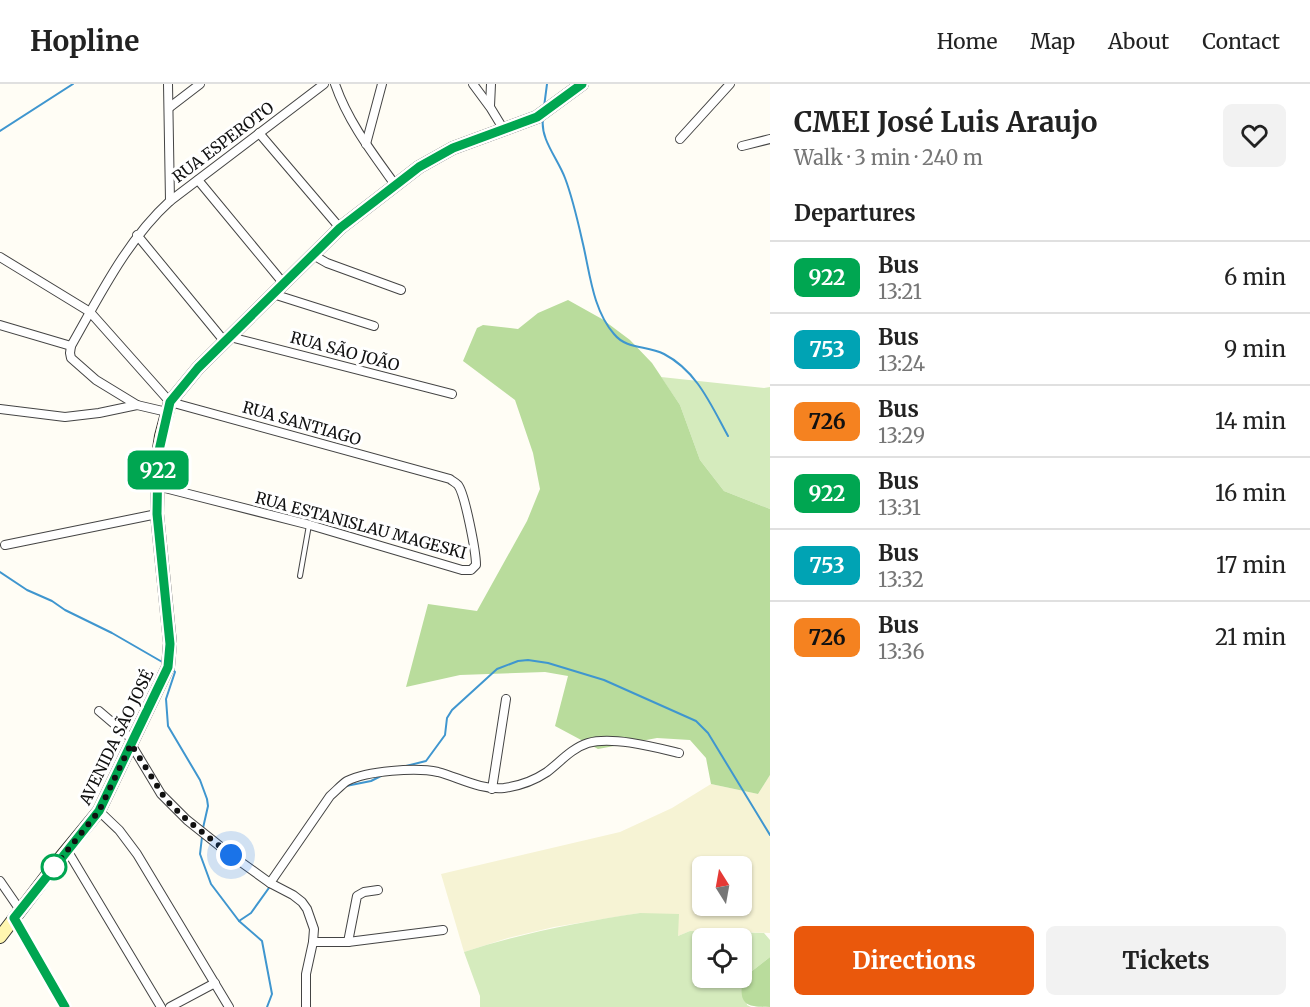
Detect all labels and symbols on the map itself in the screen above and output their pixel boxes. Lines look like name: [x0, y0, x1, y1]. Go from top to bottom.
street label: RUA ESPEROTO: [168, 97, 278, 187]
street label: RUA SÃO JOÃO: [288, 327, 402, 375]
street label: RUA SANTIAGO: [241, 397, 364, 450]
line badge: 922: [124, 450, 192, 490]
street label: RUA ESTANISLAU MAGESKI: [253, 487, 469, 563]
street label: AVENIDA SÃO JOSÉ: [74, 665, 158, 809]
your location: [216, 840, 246, 870]
unlabelled marker: [41, 854, 67, 880]
north arrow: [692, 856, 752, 916]

